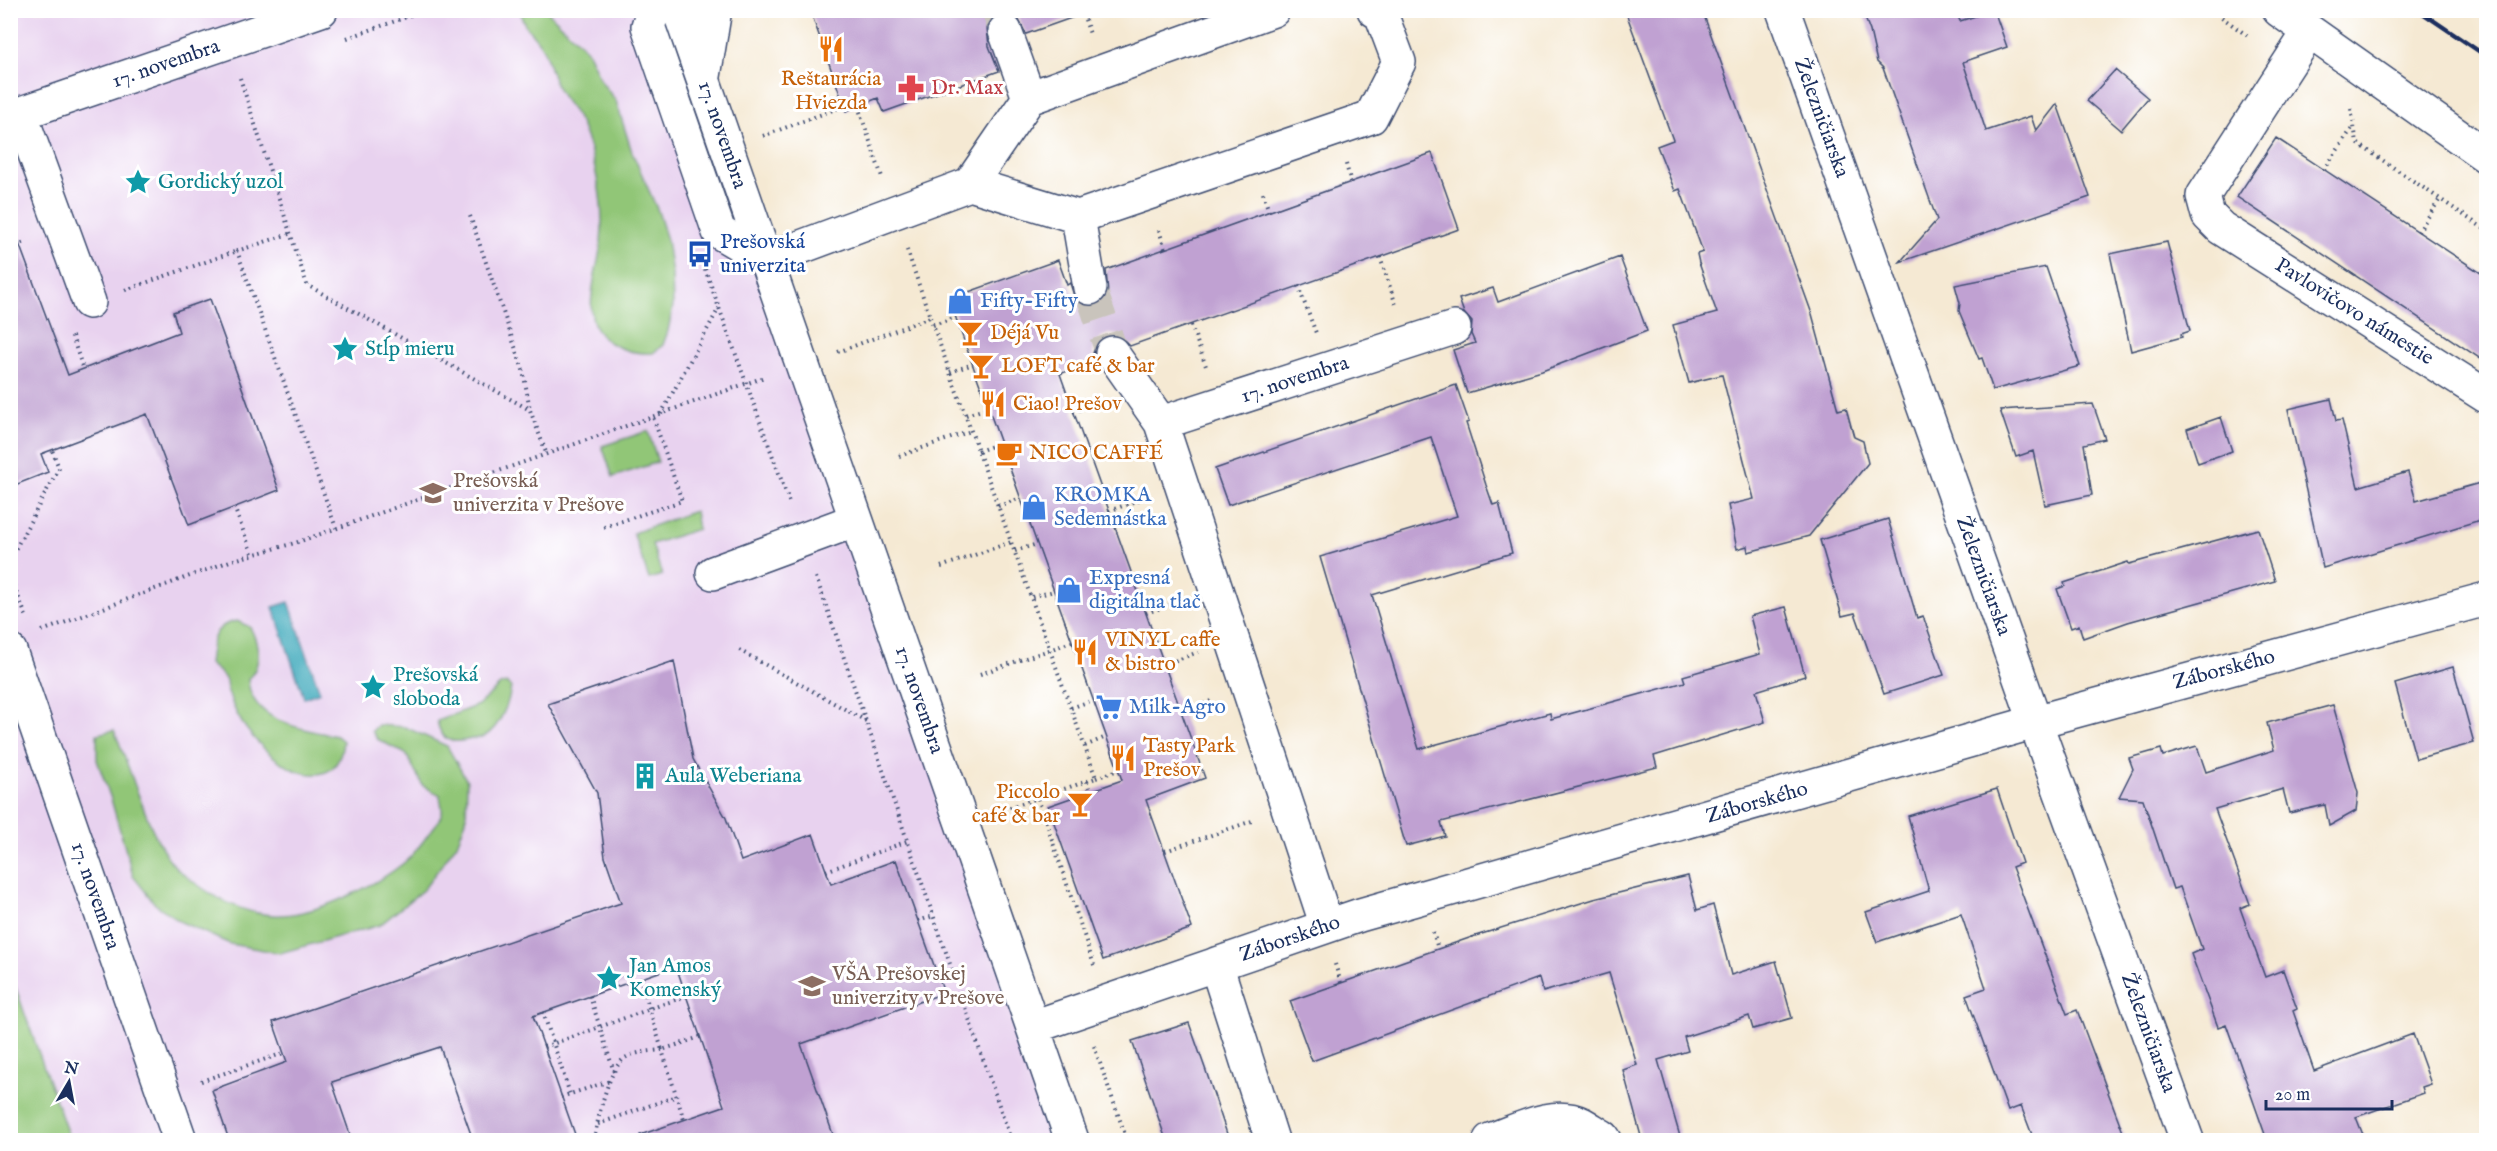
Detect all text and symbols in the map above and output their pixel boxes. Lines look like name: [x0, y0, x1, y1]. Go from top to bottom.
street label: 17. novembra: [109, 33, 224, 95]
restaurant icon: Reštaurácia Hviezda: [816, 34, 846, 64]
street label: Železničiarska: [1787, 55, 1855, 182]
place label: Reštaurácia Hviezda: [781, 66, 882, 117]
pharmacy icon: Dr. Max: [896, 73, 926, 103]
place label: Dr. Max: [931, 75, 1003, 102]
street label: 17. novembra: [691, 78, 753, 193]
place icon: Gordický uzol: [123, 167, 153, 197]
place label: Gordický uzol: [158, 169, 283, 196]
place label: Prešovská univerzita: [720, 229, 807, 280]
bus stop icon: Prešovská univerzita: [685, 239, 715, 269]
street label: Pavlovičovo námestie: [2269, 252, 2439, 372]
shop icon: Fifty-Fifty: [945, 286, 975, 316]
place label: Fifty-Fifty: [980, 288, 1079, 315]
bar icon: Déjá Vu: [955, 318, 985, 348]
place label: Déjá Vu: [990, 320, 1059, 347]
place icon: Stĺp mieru: [330, 334, 360, 364]
place label: Stĺp mieru: [365, 335, 455, 363]
street label: 17. novembra: [1238, 350, 1353, 410]
bar icon: LOFT café & bar: [966, 351, 996, 381]
place label: LOFT café & bar: [1001, 353, 1155, 380]
restaurant icon: Ciao! Prešov: [978, 389, 1008, 419]
place label: Ciao! Prešov: [1013, 391, 1122, 418]
cafe icon: NICO CAFFÉ: [994, 438, 1024, 468]
place label: NICO CAFFÉ: [1029, 439, 1163, 467]
place label: Prešovská univerzita v Prešove: [453, 468, 624, 519]
school or university icon: Prešovská univerzita v Prešove: [418, 478, 448, 508]
place label: KROMKA Sedemnástka: [1054, 482, 1168, 533]
shop icon: KROMKA Sedemnástka: [1019, 492, 1049, 522]
street label: Železničiarska: [1949, 513, 2017, 640]
place label: Expresná digitálna tlač: [1089, 565, 1201, 616]
shop icon: Expresná digitálna tlač: [1054, 575, 1084, 605]
place label: VINYL caffe & bistro: [1104, 627, 1221, 678]
restaurant icon: VINYL caffe & bistro: [1070, 637, 1100, 667]
street label: 17. novembra: [888, 643, 950, 758]
street label: Záborského: [2170, 643, 2278, 697]
place label: Prešovská sloboda: [393, 662, 479, 713]
place icon: Prešovská sloboda: [358, 672, 388, 702]
supermarket icon: Milk-Agro: [1094, 692, 1124, 722]
place label: Milk-Agro: [1129, 694, 1226, 721]
place label: Tasty Park Prešov: [1143, 733, 1236, 784]
restaurant icon: Tasty Park Prešov: [1108, 743, 1138, 773]
building icon: Aula Weberiana: [630, 761, 660, 791]
place label: Aula Weberiana: [664, 763, 803, 790]
street label: Záborského: [1703, 776, 1811, 830]
place label: Piccolo café & bar: [972, 779, 1060, 830]
bar icon: Piccolo café & bar: [1065, 789, 1095, 819]
street label: 17. novembra: [64, 839, 126, 954]
street label: Záborského: [1236, 909, 1344, 969]
place label: Jan Amos Komenský: [627, 953, 722, 1004]
place label: VŠA Prešovskej univerzity v Prešove: [831, 960, 1005, 1012]
place icon: Jan Amos Komenský: [594, 963, 624, 993]
street label: Železničiarska: [2114, 970, 2182, 1097]
school or university icon: VŠA Prešovskej univerzity v Prešove: [797, 971, 827, 1001]
north arrow: [39, 1052, 99, 1112]
text: N: [62, 1058, 80, 1080]
scale bar: [2266, 1073, 2392, 1111]
text: 20 m: [2275, 1084, 2310, 1107]

